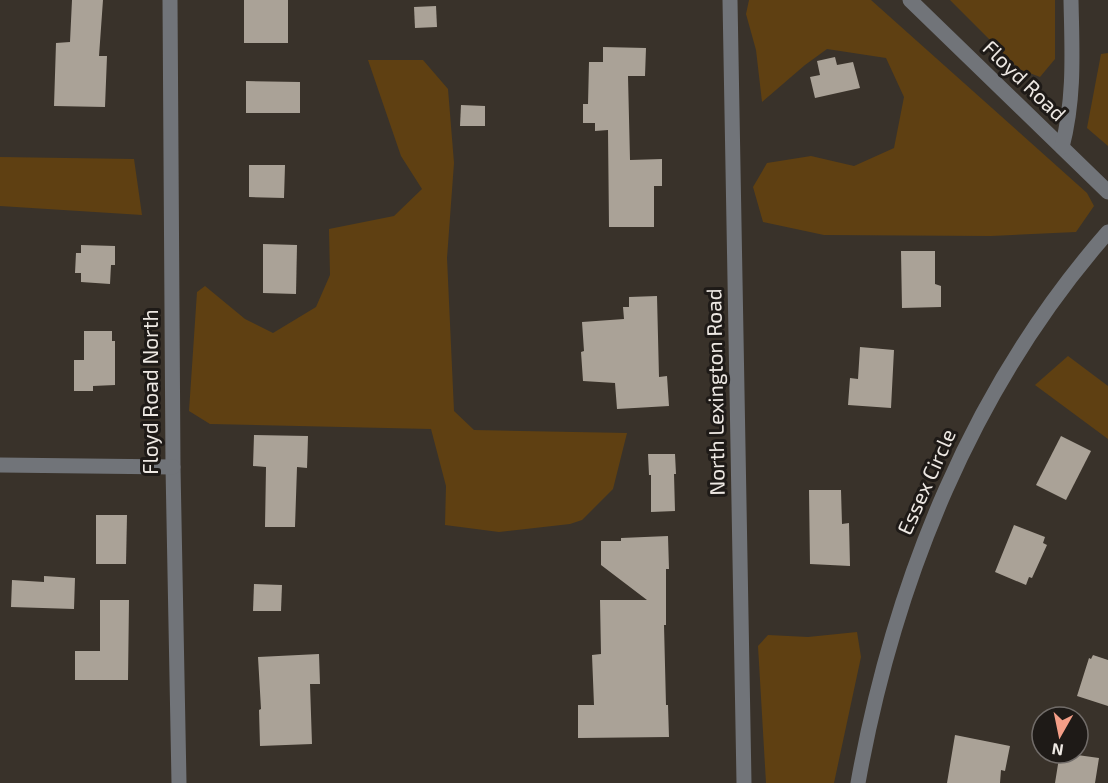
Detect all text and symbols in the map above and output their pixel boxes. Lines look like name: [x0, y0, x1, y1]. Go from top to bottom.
street label: Floyd Road: [978, 34, 1072, 126]
street label: North Lexington Road: [700, 288, 729, 496]
street label: Floyd Road North: [137, 309, 162, 475]
street label: Essex Circle: [891, 425, 960, 538]
north arrow: [1030, 705, 1090, 765]
text: N: [1050, 740, 1065, 761]

